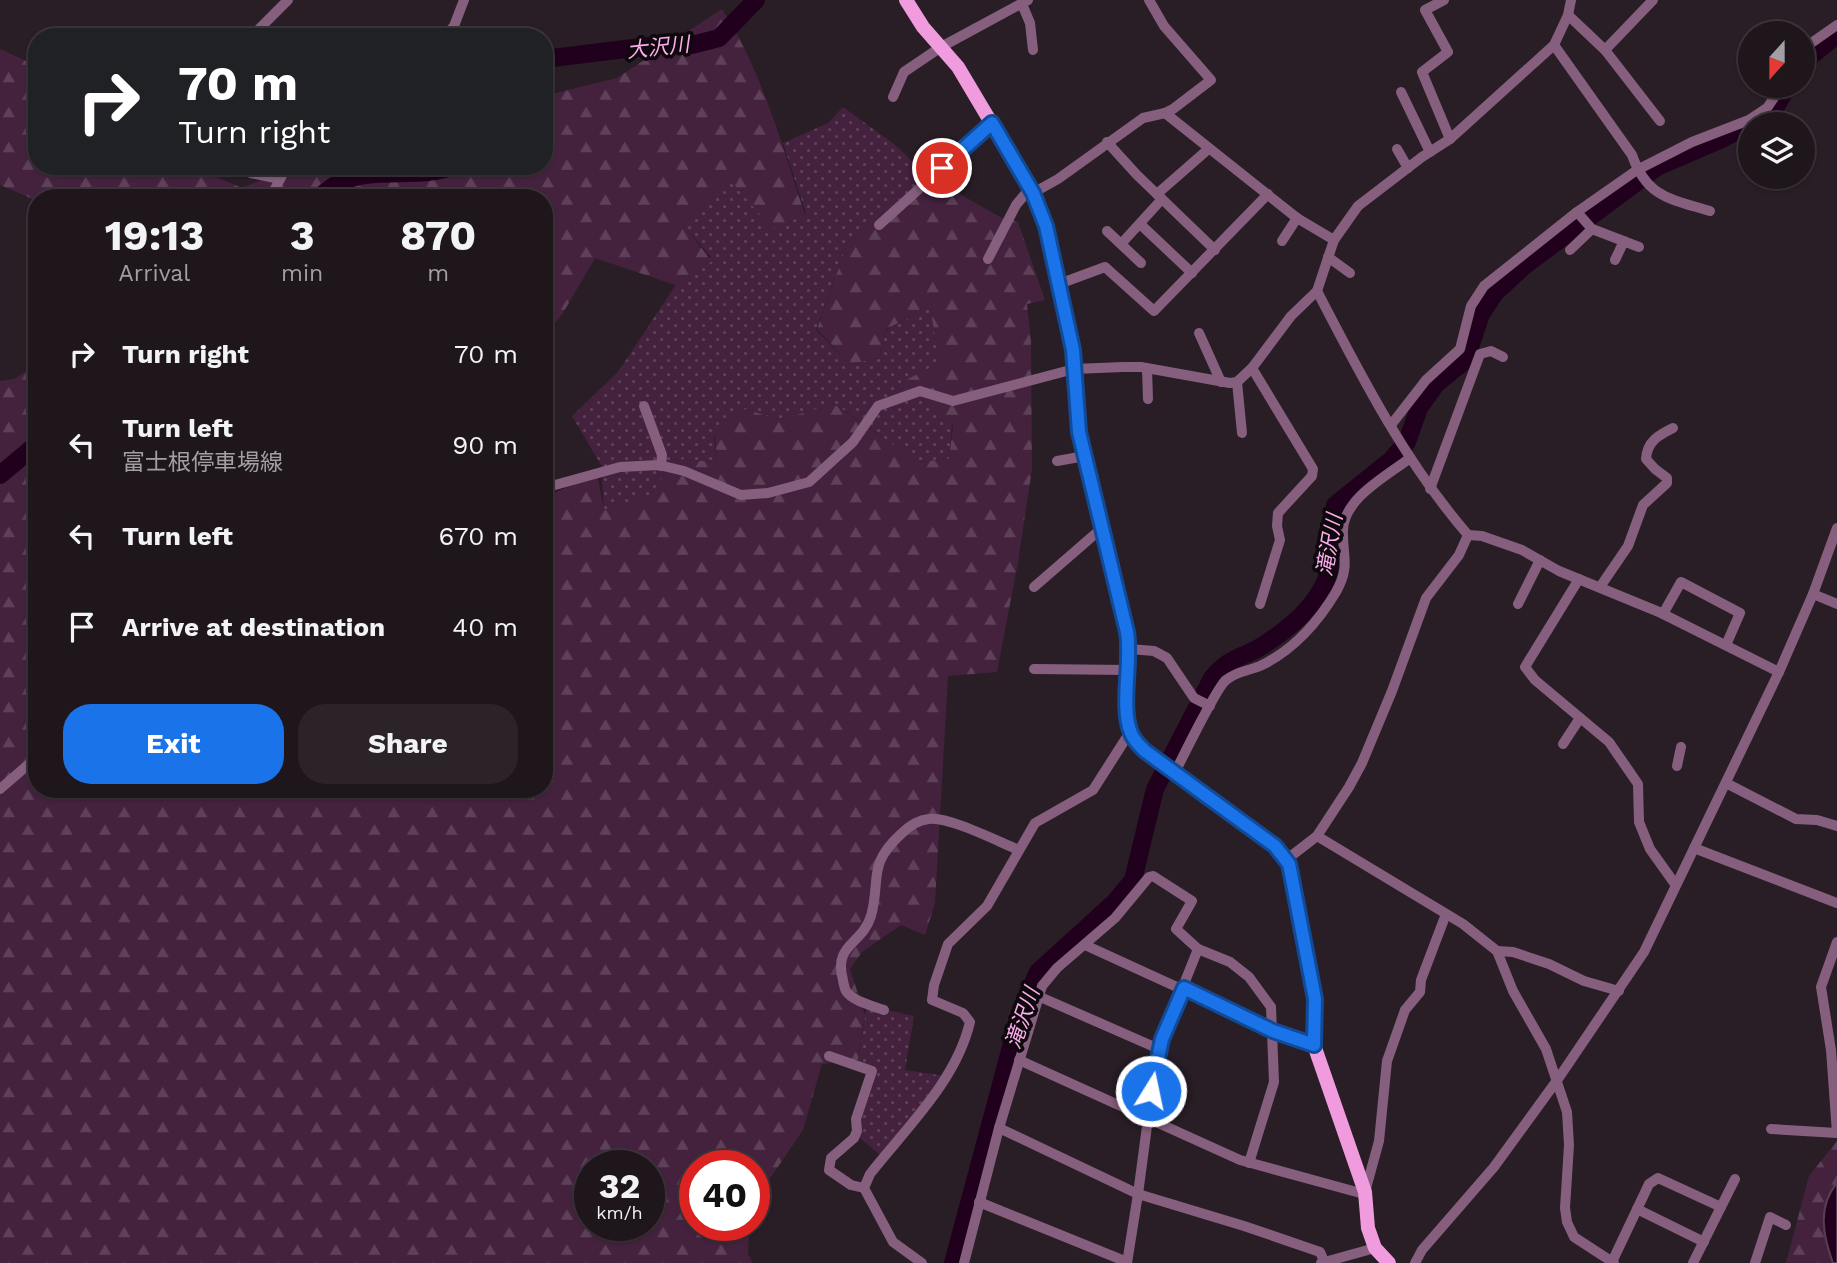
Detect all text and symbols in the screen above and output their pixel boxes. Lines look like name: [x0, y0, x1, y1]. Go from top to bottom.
north arrow: [1738, 21, 1815, 98]
map controls: [1738, 21, 1815, 189]
water label: 大沢川: [625, 31, 693, 63]
text: 70 m: [178, 54, 298, 112]
icon: right: [63, 56, 154, 147]
button: layers: [1738, 112, 1815, 189]
text: Turn right: [178, 113, 330, 151]
pin: [912, 138, 972, 198]
icon: arrive: [923, 149, 961, 187]
text: 19:13: [105, 211, 204, 260]
text: 3: [290, 211, 315, 260]
text: 870: [400, 211, 476, 260]
text: Arrival: [119, 260, 190, 287]
text: min: [281, 260, 323, 287]
text: m: [427, 260, 449, 287]
icon: right: [63, 335, 101, 373]
text: Turn right: [122, 339, 249, 369]
text: 70 m: [454, 339, 518, 369]
text: Turn left: [122, 413, 233, 443]
icon: left: [63, 426, 101, 464]
text: 90 m: [452, 430, 518, 460]
text: 富士根停車場線: [122, 449, 283, 476]
water label: 滝沢川: [1311, 510, 1347, 578]
icon: left: [63, 517, 101, 555]
text: Turn left: [122, 521, 233, 551]
text: 670 m: [439, 521, 518, 551]
icon: arrive: [63, 608, 101, 646]
text: Arrive at destination: [122, 612, 385, 642]
text: 40 m: [452, 612, 518, 642]
button: Exit: [63, 704, 284, 784]
button: Share: [298, 704, 518, 784]
water label: 滝沢川: [1000, 982, 1045, 1052]
position arrow: [1114, 1054, 1188, 1128]
speed limit sign: 40: [679, 1150, 770, 1241]
text: 32: [599, 1165, 640, 1207]
text: km/h: [596, 1202, 643, 1223]

